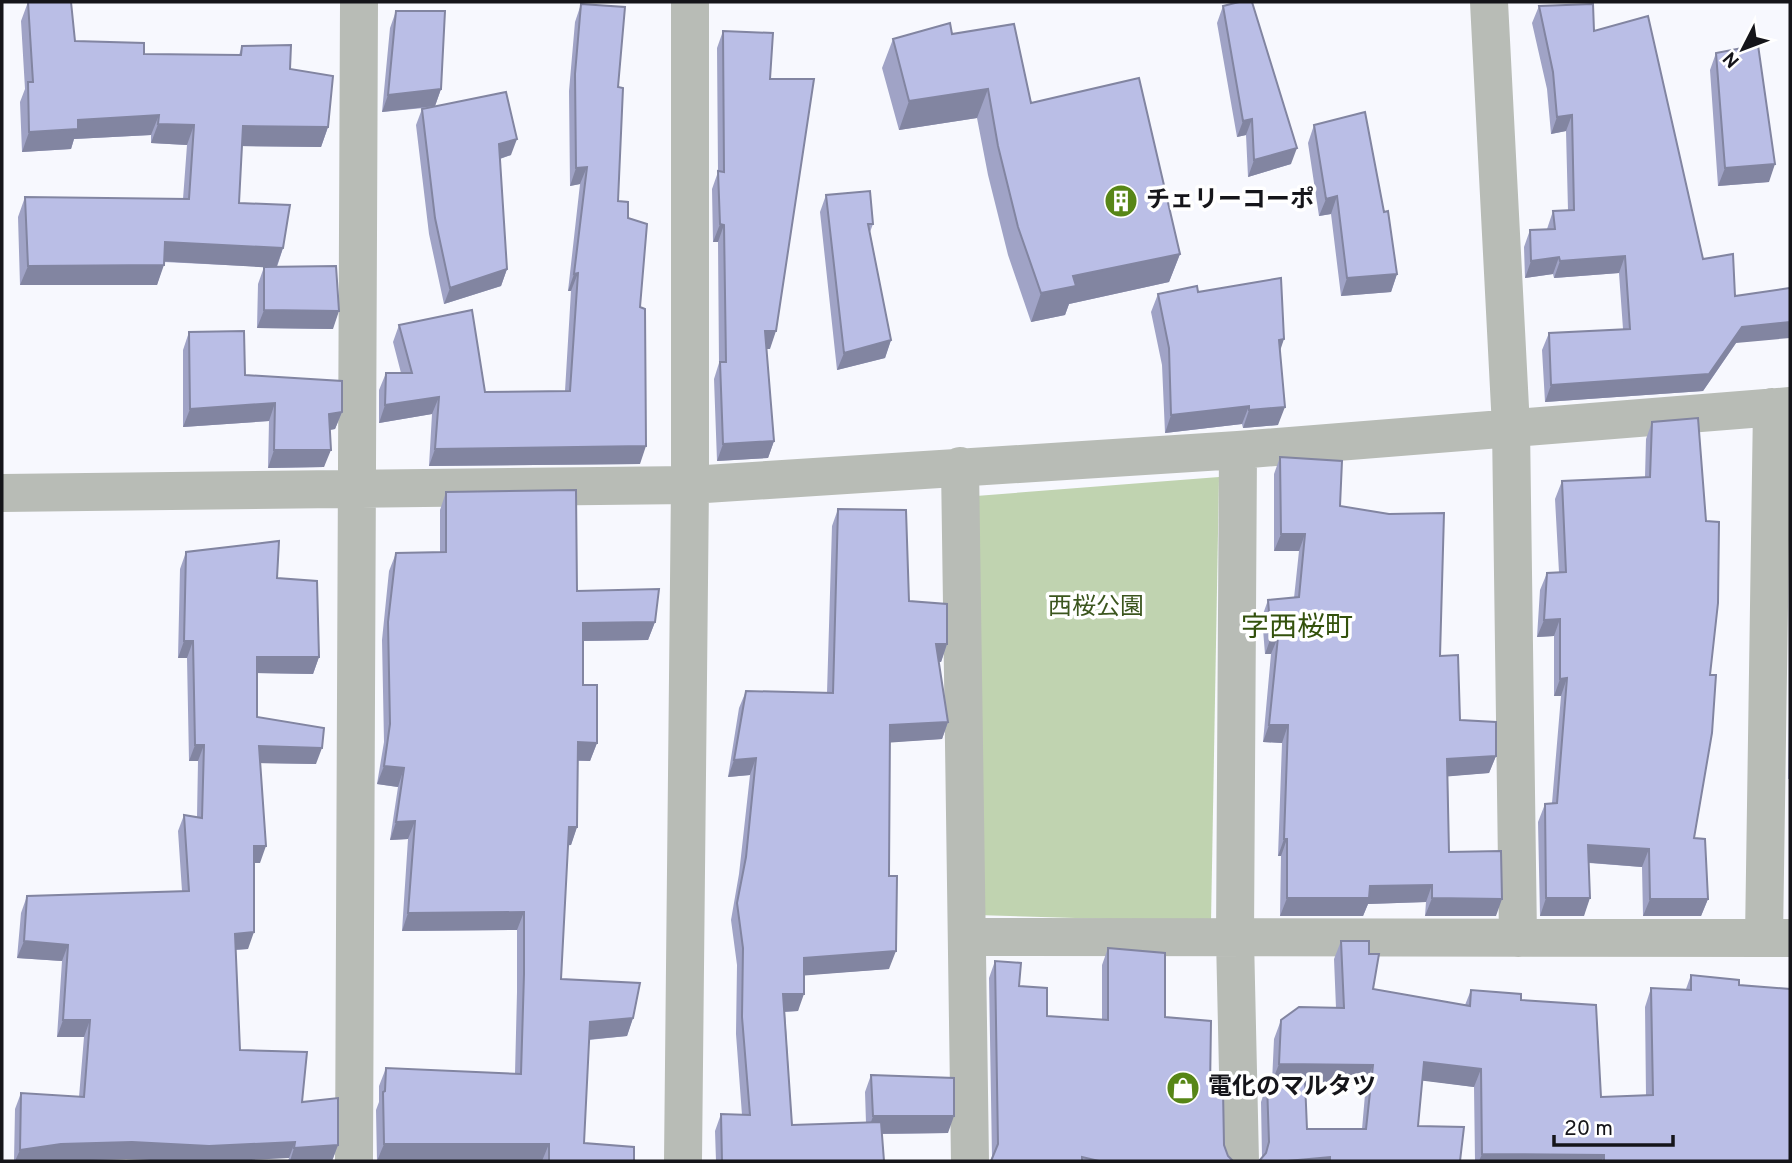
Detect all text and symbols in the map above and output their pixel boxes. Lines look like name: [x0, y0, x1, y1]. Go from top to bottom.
north arrow: [1708, 14, 1778, 84]
text: N: [1718, 46, 1745, 72]
building icon: チェリーコーポ: [1102, 182, 1140, 220]
place label: チェリーコーポ: [1146, 186, 1314, 216]
park label: 西桜公園: [1048, 593, 1144, 623]
district label: 字西桜町: [1241, 611, 1353, 647]
shop icon: 電化のマルタツ: [1164, 1069, 1202, 1107]
place label: 電化のマルタツ: [1208, 1073, 1376, 1103]
scale bar: [1554, 1104, 1673, 1148]
text: 20 m: [1564, 1116, 1613, 1143]

